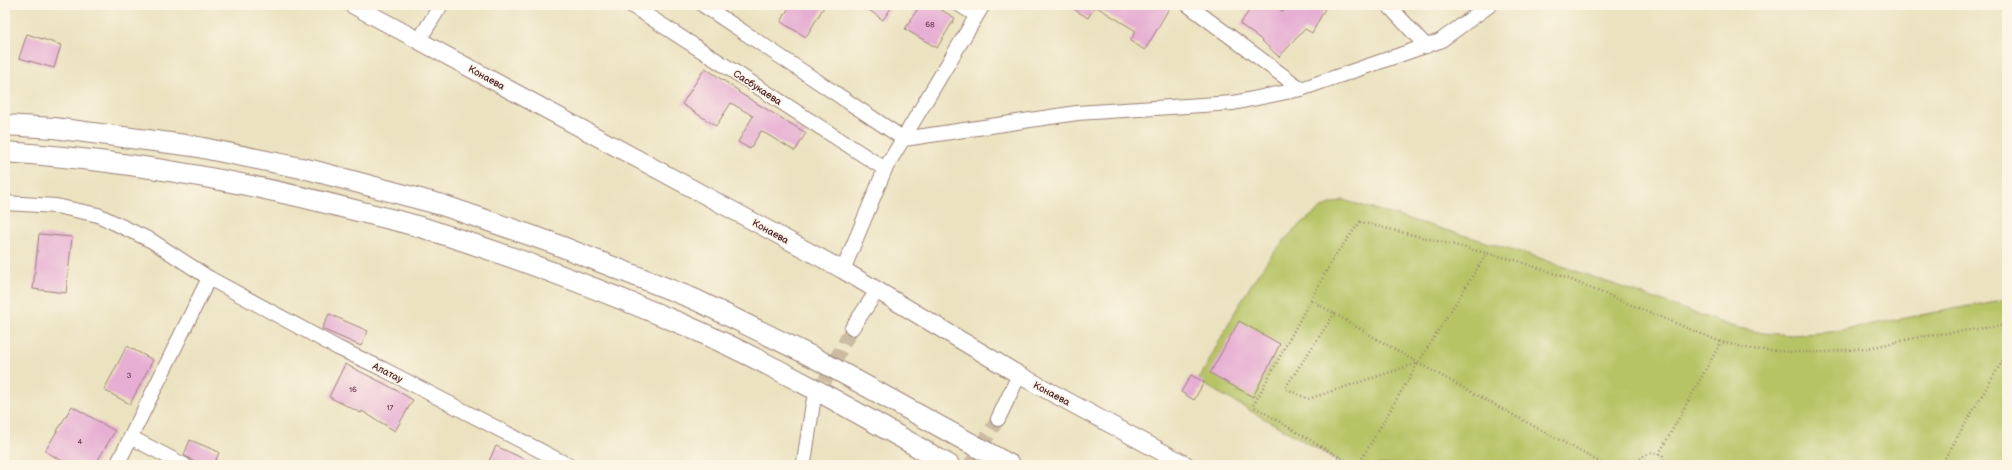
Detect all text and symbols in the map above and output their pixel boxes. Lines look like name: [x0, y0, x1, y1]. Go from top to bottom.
house number: 68: [925, 20, 935, 29]
street label: Конаева: [466, 63, 507, 93]
street label: Сасбукаева: [731, 68, 784, 108]
street label: Конаева: [750, 217, 791, 247]
street label: Алатау: [369, 360, 405, 386]
house number: 3: [127, 371, 132, 380]
street label: Конаева: [1031, 379, 1072, 409]
house number: 16: [349, 385, 357, 394]
house number: 17: [386, 403, 394, 412]
house number: 4: [78, 437, 83, 446]

